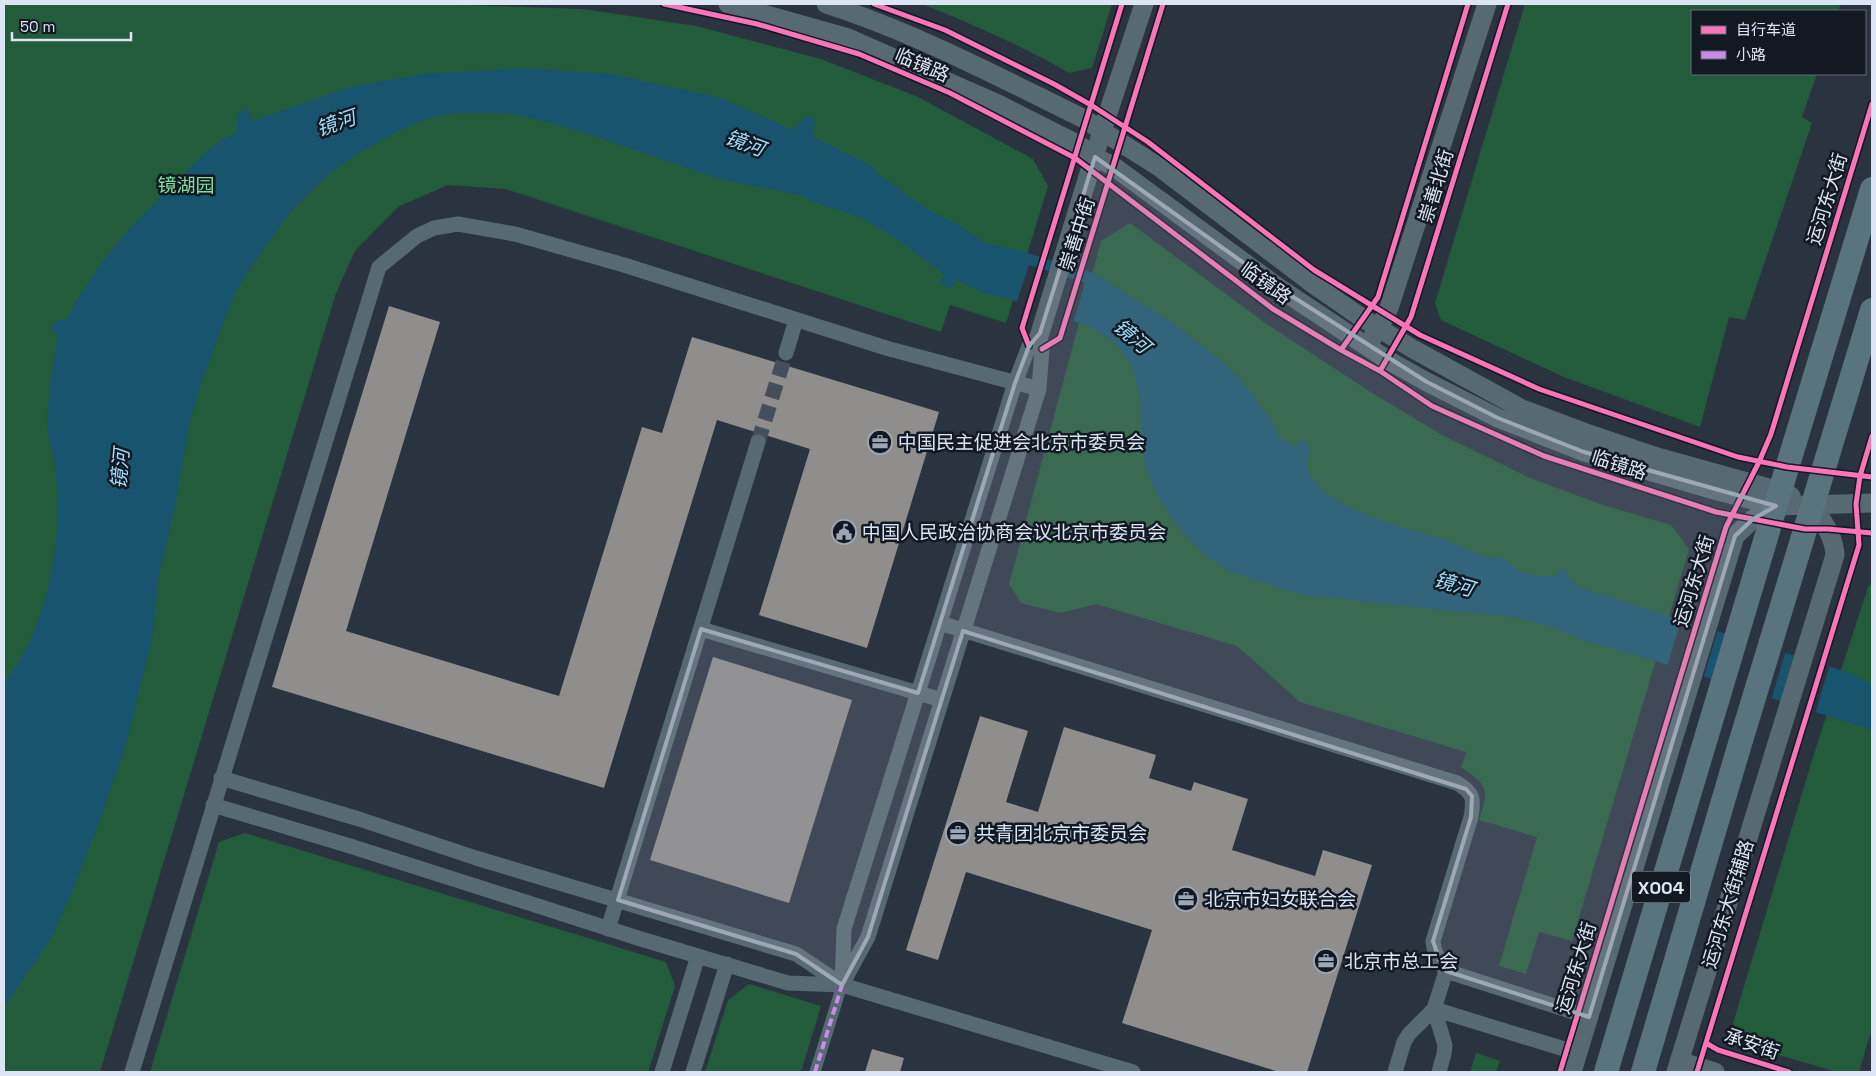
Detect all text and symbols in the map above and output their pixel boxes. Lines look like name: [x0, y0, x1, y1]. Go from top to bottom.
scale bar: [12, 10, 131, 42]
legend: [1691, 10, 1866, 75]
text: 50 m: [20, 17, 55, 36]
text: 自行车道: [1736, 20, 1796, 39]
street label: 临镜路: [891, 42, 953, 88]
text: 小路: [1736, 45, 1766, 64]
water label: 镜河: [313, 103, 363, 142]
water label: 镜河: [722, 124, 772, 163]
street label: 崇善北街: [1413, 146, 1459, 226]
street label: 运河东大街: [1801, 150, 1853, 248]
park label: 镜湖园: [157, 173, 215, 198]
street label: 崇善中街: [1053, 194, 1101, 274]
street label: 临镜路: [1236, 256, 1296, 310]
water label: 镜河: [1108, 313, 1159, 362]
office icon: 中国民主促进会北京市委员会: [867, 429, 893, 455]
place label: 中国民主促进会北京市委员会: [898, 430, 1145, 455]
water label: 镜河: [105, 444, 135, 490]
street label: 临镜路: [1588, 444, 1650, 486]
public building icon: 中国人民政治协商会议北京市委员会: [831, 519, 857, 545]
place label: 中国人民政治协商会议北京市委员会: [862, 520, 1166, 545]
street label: 运河东大街: [1668, 532, 1720, 630]
water label: 镜河: [1431, 566, 1481, 603]
office icon: 共青团北京市委员会: [945, 820, 971, 846]
place label: 共青团北京市委员会: [976, 821, 1147, 846]
street label: 运河东大街辅路: [1697, 837, 1759, 971]
road number: X004: [1632, 872, 1690, 902]
office icon: 北京市妇女联合会: [1173, 886, 1199, 912]
place label: 北京市妇女联合会: [1204, 887, 1356, 912]
street label: 运河东大街: [1550, 919, 1602, 1017]
office icon: 北京市总工会: [1313, 948, 1339, 974]
place label: 北京市总工会: [1344, 949, 1458, 974]
street label: 承安街: [1721, 1023, 1783, 1065]

